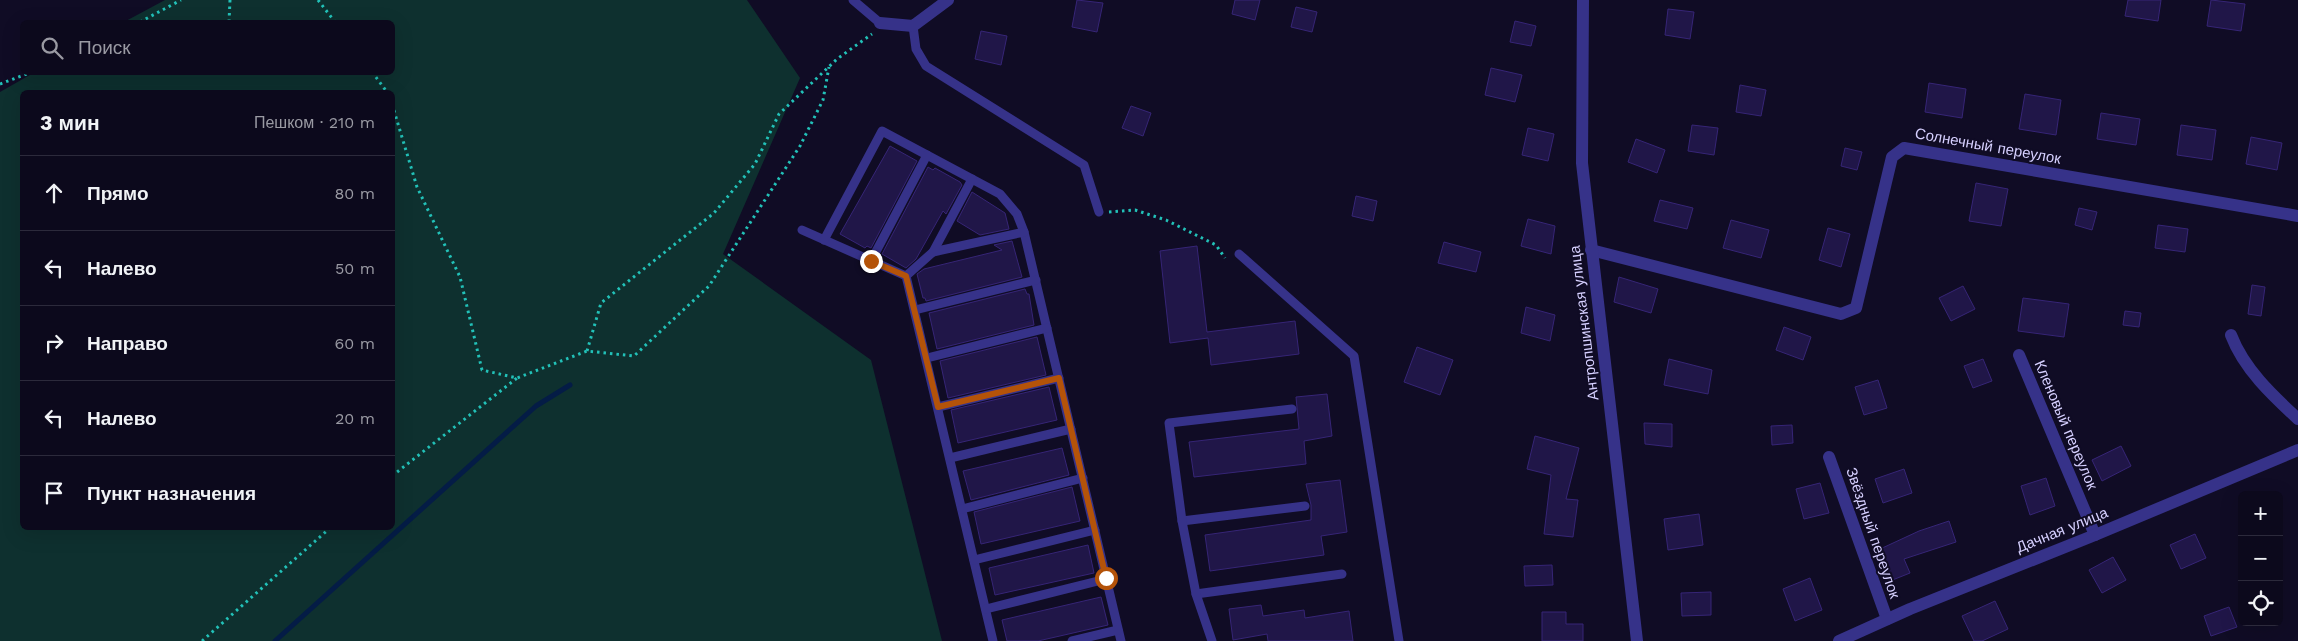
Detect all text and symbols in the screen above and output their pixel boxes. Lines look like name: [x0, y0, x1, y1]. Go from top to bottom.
search box: [20, 20, 395, 75]
icon: search: [38, 34, 66, 62]
text: Поиск: [78, 36, 131, 59]
text: 3 мин: [40, 110, 100, 135]
text: Пешком · 210 m: [254, 113, 375, 132]
street label: Солнечный переулок: [1914, 124, 2063, 168]
icon: ahead: [40, 179, 68, 207]
text: Прямо: [87, 182, 149, 205]
text: 80 m: [334, 184, 375, 203]
street label: Антропшинская улица: [1565, 244, 1602, 401]
route end: [860, 250, 883, 273]
icon: left: [40, 254, 68, 282]
text: Налево: [87, 257, 157, 280]
text: 50 m: [335, 259, 375, 278]
icon: right: [40, 329, 68, 357]
text: Направо: [87, 332, 168, 355]
text: 60 m: [335, 334, 375, 353]
street label: Кленовый переулок: [2031, 358, 2102, 493]
icon: left: [40, 404, 68, 432]
text: Налево: [87, 407, 157, 430]
text: 20 m: [335, 409, 375, 428]
street label: Звёздный переулок: [1842, 465, 1904, 601]
icon: arrive: [40, 479, 68, 507]
text: Пункт назначения: [87, 482, 256, 505]
map controls: [2238, 491, 2283, 626]
button: +: [2238, 491, 2283, 536]
street label: Дачная улица: [2014, 503, 2111, 557]
button: −: [2238, 536, 2283, 581]
route start: [1095, 567, 1118, 590]
button: locate: [2238, 581, 2283, 626]

